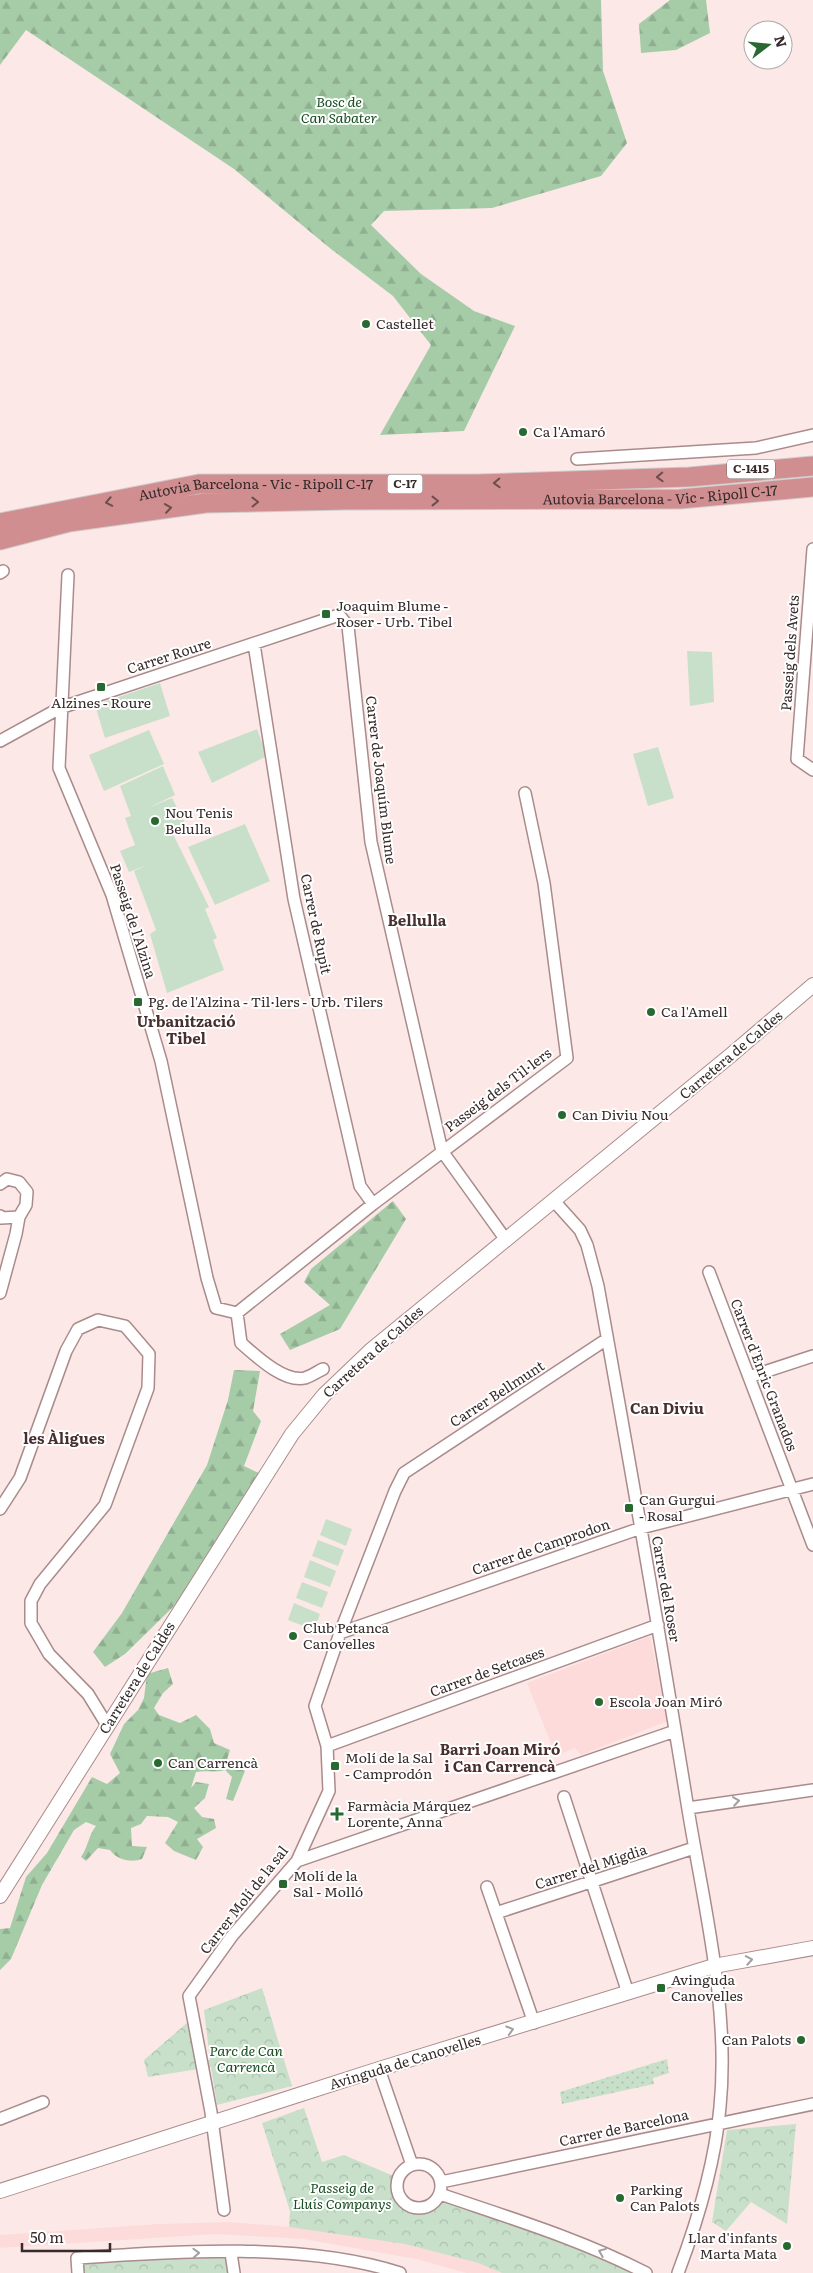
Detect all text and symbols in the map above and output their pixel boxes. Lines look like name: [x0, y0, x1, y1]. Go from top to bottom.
north arrow: [743, 20, 793, 70]
text: N: [770, 33, 793, 50]
park label: Bosc de Can Sabater: [301, 91, 378, 127]
place label: Castellet: [376, 313, 434, 333]
marker: Castellet: [360, 318, 372, 330]
place label: Ca l'Amaró: [533, 421, 605, 441]
marker: Ca l'Amaró: [517, 426, 529, 438]
road number: C-1415: [727, 459, 775, 478]
one-way arrow: [655, 472, 663, 483]
street label: Autovia Barcelona - Vic - Ripoll C-17: [136, 473, 373, 505]
road number: C-17: [388, 474, 422, 494]
one-way arrow: [493, 478, 501, 488]
street label: Autovia Barcelona - Vic - Ripoll C-17: [543, 479, 779, 508]
one-way arrow: [105, 496, 113, 506]
one-way arrow: [432, 496, 439, 506]
one-way arrow: [252, 497, 259, 507]
one-way arrow: [164, 504, 172, 514]
street label: Passeig dels Avets: [775, 594, 803, 712]
place label: Joaquim Blume - Roser - Urb. Tibel: [336, 595, 453, 631]
marker: Joaquim Blume - Roser - Urb. Tibel: [320, 608, 332, 620]
street label: Carrer Roure: [124, 632, 213, 678]
marker: Alzines - Roure: [95, 681, 107, 693]
place label: Alzines - Roure: [51, 692, 151, 712]
street label: Carrer de Joaquím Blume: [362, 694, 402, 865]
place label: Nou Tenis Belulla: [165, 802, 233, 838]
marker: Nou Tenis Belulla: [149, 815, 161, 827]
street label: Passeig de l'Alzina: [106, 861, 162, 981]
street label: Carrer de Rupit: [297, 872, 337, 976]
district label: Bellulla: [387, 908, 447, 931]
place label: Pg. de l'Alzina - Til·lers - Urb. Tilers: [148, 991, 383, 1011]
marker: Pg. de l'Alzina - Til·lers - Urb. Tilers: [132, 996, 144, 1008]
place label: Ca l'Amell: [661, 1001, 728, 1021]
street label: Carretera de Caldes: [675, 1005, 786, 1103]
marker: Ca l'Amell: [645, 1006, 657, 1018]
district label: Urbanització Tibel: [136, 1009, 236, 1049]
street label: Passeig dels Til·lers: [440, 1042, 555, 1136]
place label: Can Diviu Nou: [572, 1104, 669, 1124]
marker: Can Diviu Nou: [556, 1109, 568, 1121]
street label: Carrer d'Enric Granados: [727, 1296, 803, 1454]
street label: Carretera de Caldes: [318, 1301, 427, 1402]
street label: Carrer Bellmunt: [445, 1355, 548, 1431]
district label: Can Diviu: [630, 1396, 704, 1419]
district label: les Àligues: [23, 1426, 105, 1449]
place label: Can Gurgui - Rosal: [639, 1489, 716, 1525]
marker: Can Gurgui - Rosal: [623, 1502, 635, 1514]
street label: Carrer de Camprodon: [469, 1513, 612, 1579]
street label: Carrer del Roser: [648, 1534, 686, 1644]
street label: Carretera de Caldes: [94, 1617, 179, 1737]
place label: Club Petanca Canovelles: [303, 1617, 390, 1653]
marker: Club Petanca Canovelles: [287, 1630, 299, 1642]
street label: Carrer de Setcases: [427, 1641, 547, 1701]
place label: Escola Joan Miró: [609, 1691, 722, 1711]
marker: Escola Joan Miró: [593, 1696, 605, 1708]
district label: Barri Joan Miró i Can Carrencà: [440, 1737, 560, 1777]
place label: Molí de la Sal - Camprodón: [345, 1747, 433, 1783]
place label: Can Carrencà: [168, 1752, 259, 1772]
marker: Can Carrencà: [152, 1757, 164, 1769]
marker: Molí de la Sal - Camprodón: [329, 1760, 341, 1772]
place label: Farmàcia Márquez Lorente, Anna: [347, 1795, 471, 1831]
one-way arrow: [732, 1796, 740, 1807]
marker: Farmàcia Márquez Lorente, Anna: [331, 1808, 343, 1820]
street label: Carrer del Migdia: [532, 1838, 650, 1894]
street label: Carrer Molí de la sal: [194, 1841, 292, 1958]
place label: Molí de la Sal - Molló: [293, 1865, 363, 1901]
marker: Molí de la Sal - Molló: [277, 1878, 289, 1890]
one-way arrow: [745, 1955, 754, 1965]
place label: Avinguda Canovelles: [671, 1969, 743, 2005]
marker: Avinguda Canovelles: [655, 1982, 667, 1994]
one-way arrow: [505, 2026, 514, 2036]
street label: Avinguda de Canovelles: [327, 2028, 483, 2094]
place label: Can Palots: [722, 2029, 791, 2049]
marker: Can Palots: [795, 2034, 807, 2046]
park label: Parc de Can Carrencà: [209, 2040, 284, 2076]
street label: Carrer de Barcelona: [557, 2103, 691, 2150]
park label: Passeig de Lluís Companys: [293, 2177, 391, 2213]
place label: Parking Can Palots: [630, 2179, 699, 2215]
marker: Parking Can Palots: [614, 2192, 626, 2204]
scale bar: [22, 2220, 110, 2252]
text: 50 m: [30, 2225, 64, 2248]
place label: Llar d'infants Marta Mata: [688, 2227, 777, 2263]
marker: Llar d'infants Marta Mata: [781, 2240, 793, 2252]
one-way arrow: [192, 2247, 200, 2258]
one-way arrow: [598, 2248, 607, 2258]

